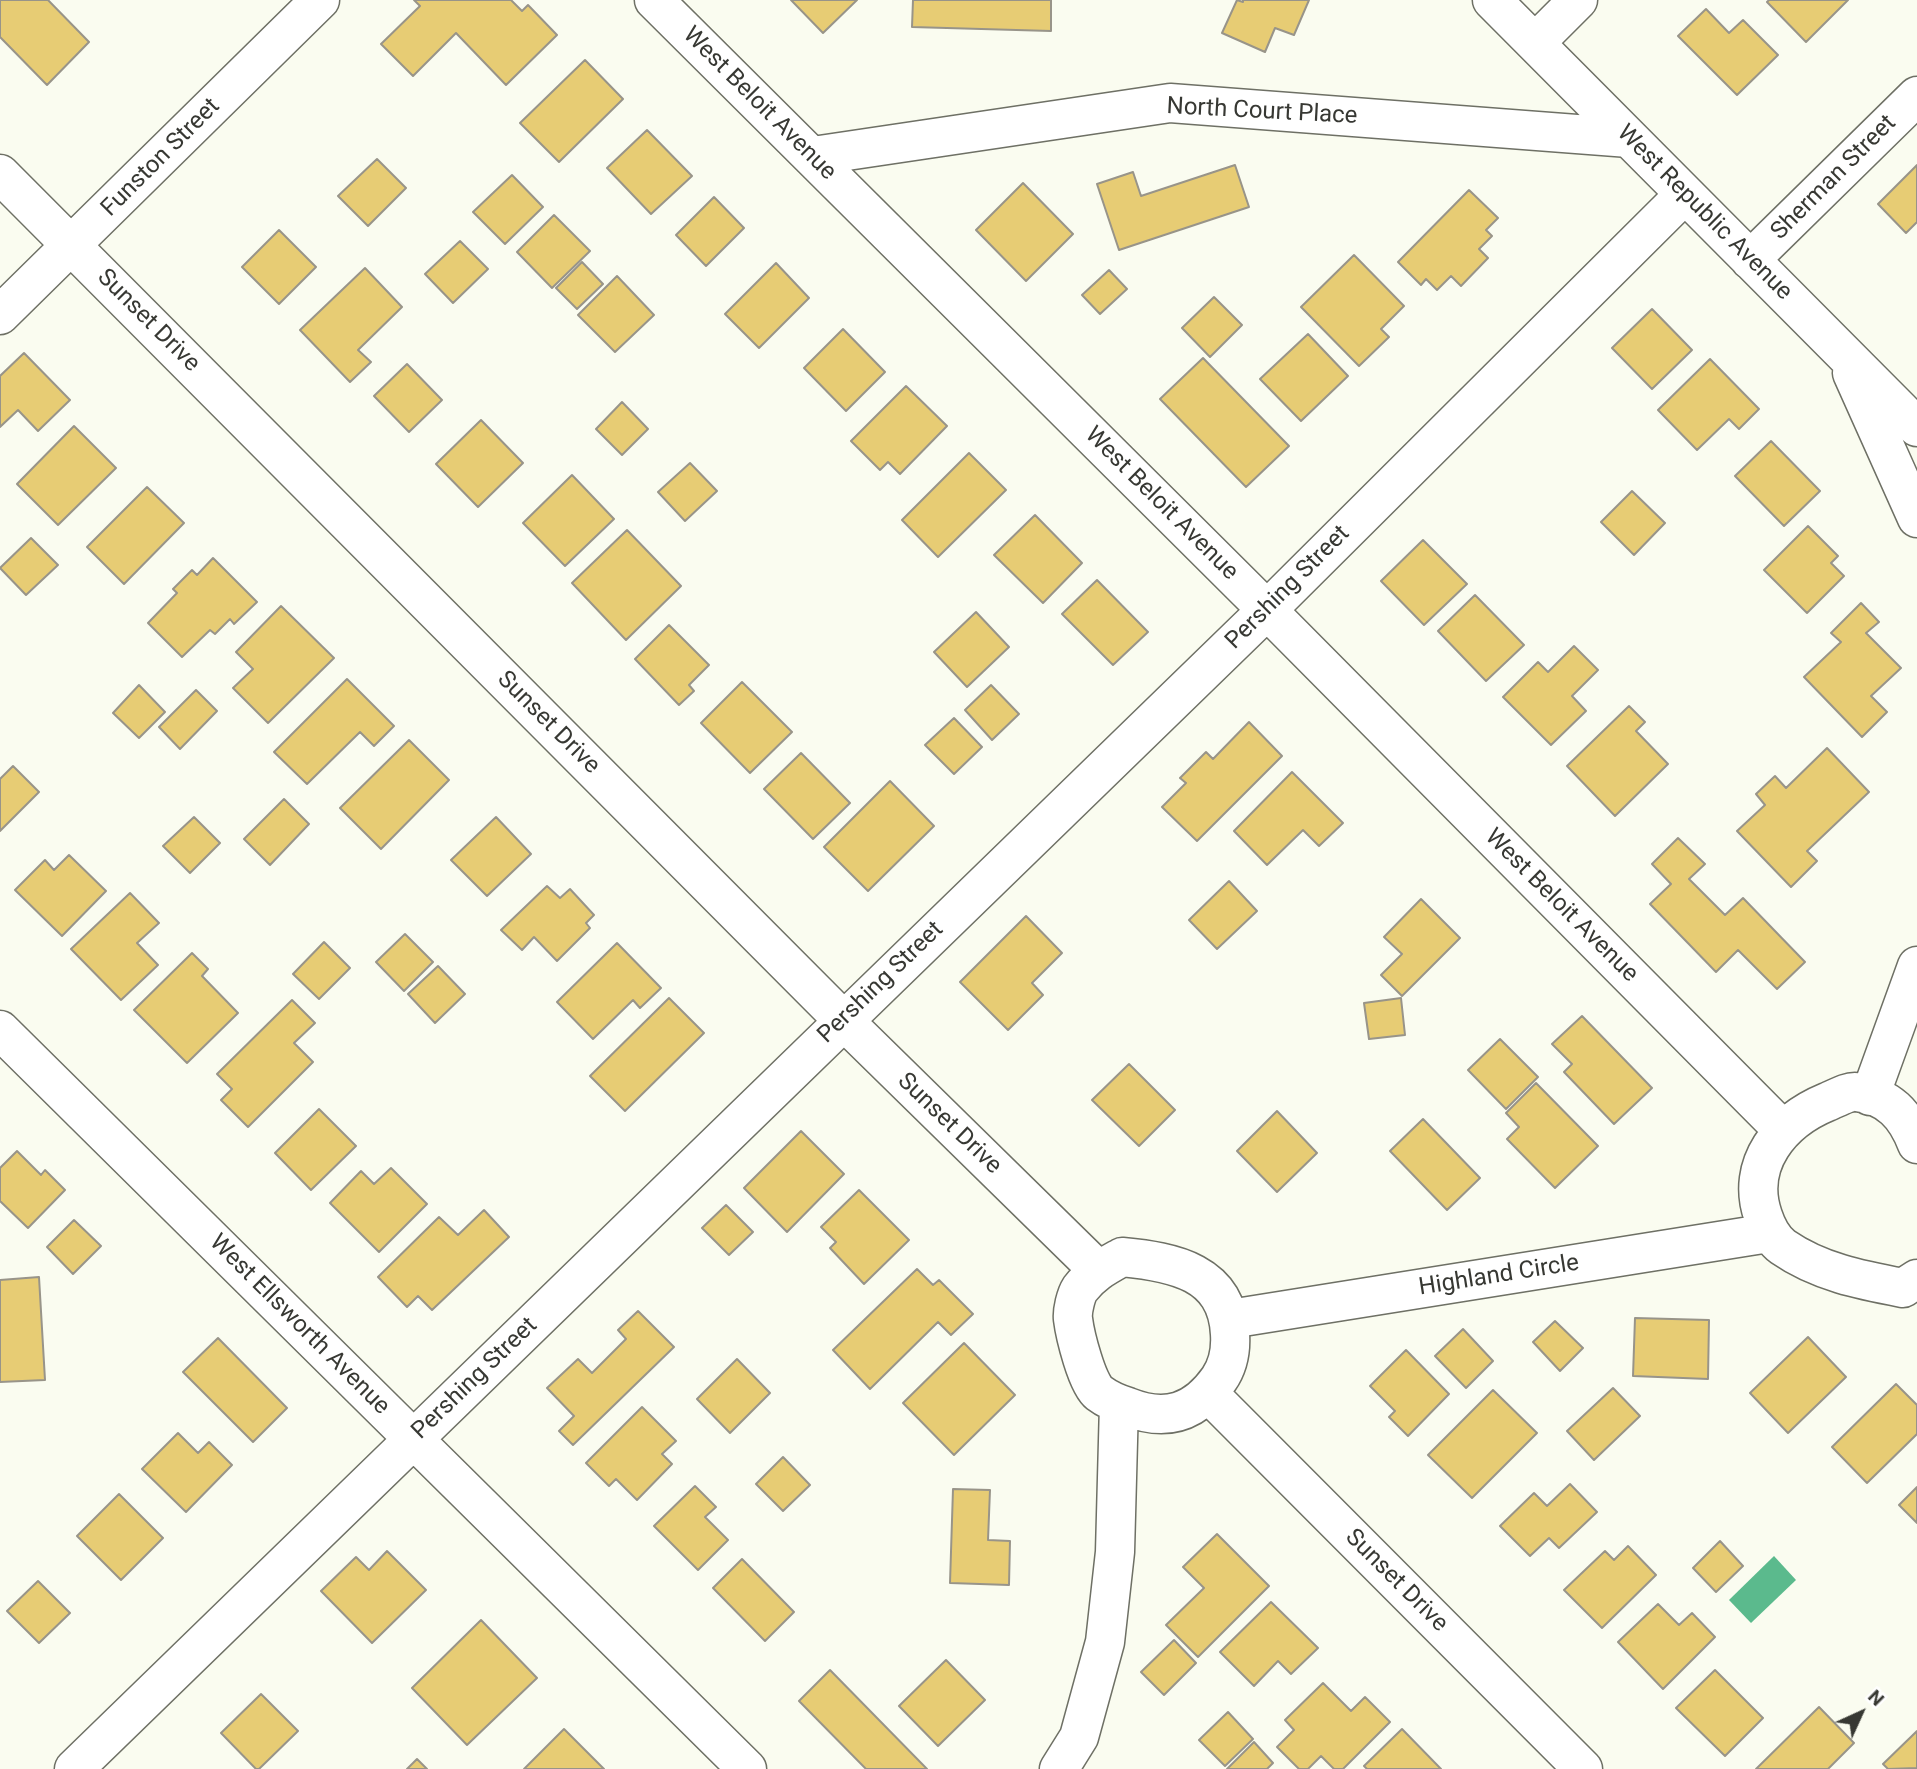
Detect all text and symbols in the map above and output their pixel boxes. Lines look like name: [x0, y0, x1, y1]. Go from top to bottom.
street label: West Beloit Avenue: [676, 21, 842, 187]
street label: Funston Street: [96, 93, 226, 223]
street label: North Court Place: [1166, 93, 1358, 131]
street label: Sherman Street: [1765, 109, 1903, 247]
street label: West Republic Avenue: [1610, 119, 1798, 307]
street label: Sunset Drive: [91, 264, 205, 378]
street label: West Beloit Avenue: [1078, 421, 1244, 587]
street label: Pershing Street: [1220, 520, 1356, 656]
street label: Sunset Drive: [491, 666, 605, 780]
street label: West Beloit Avenue: [1478, 823, 1644, 989]
street label: Pershing Street: [812, 916, 950, 1050]
street label: Sunset Drive: [891, 1067, 1007, 1181]
street label: West Ellsworth Avenue: [203, 1229, 395, 1421]
street label: Highland Circle: [1417, 1249, 1581, 1303]
street label: Pershing Street: [406, 1312, 544, 1446]
street label: Sunset Drive: [1339, 1524, 1453, 1638]
north arrow: [1826, 1678, 1896, 1748]
text: N: [1863, 1685, 1889, 1711]

